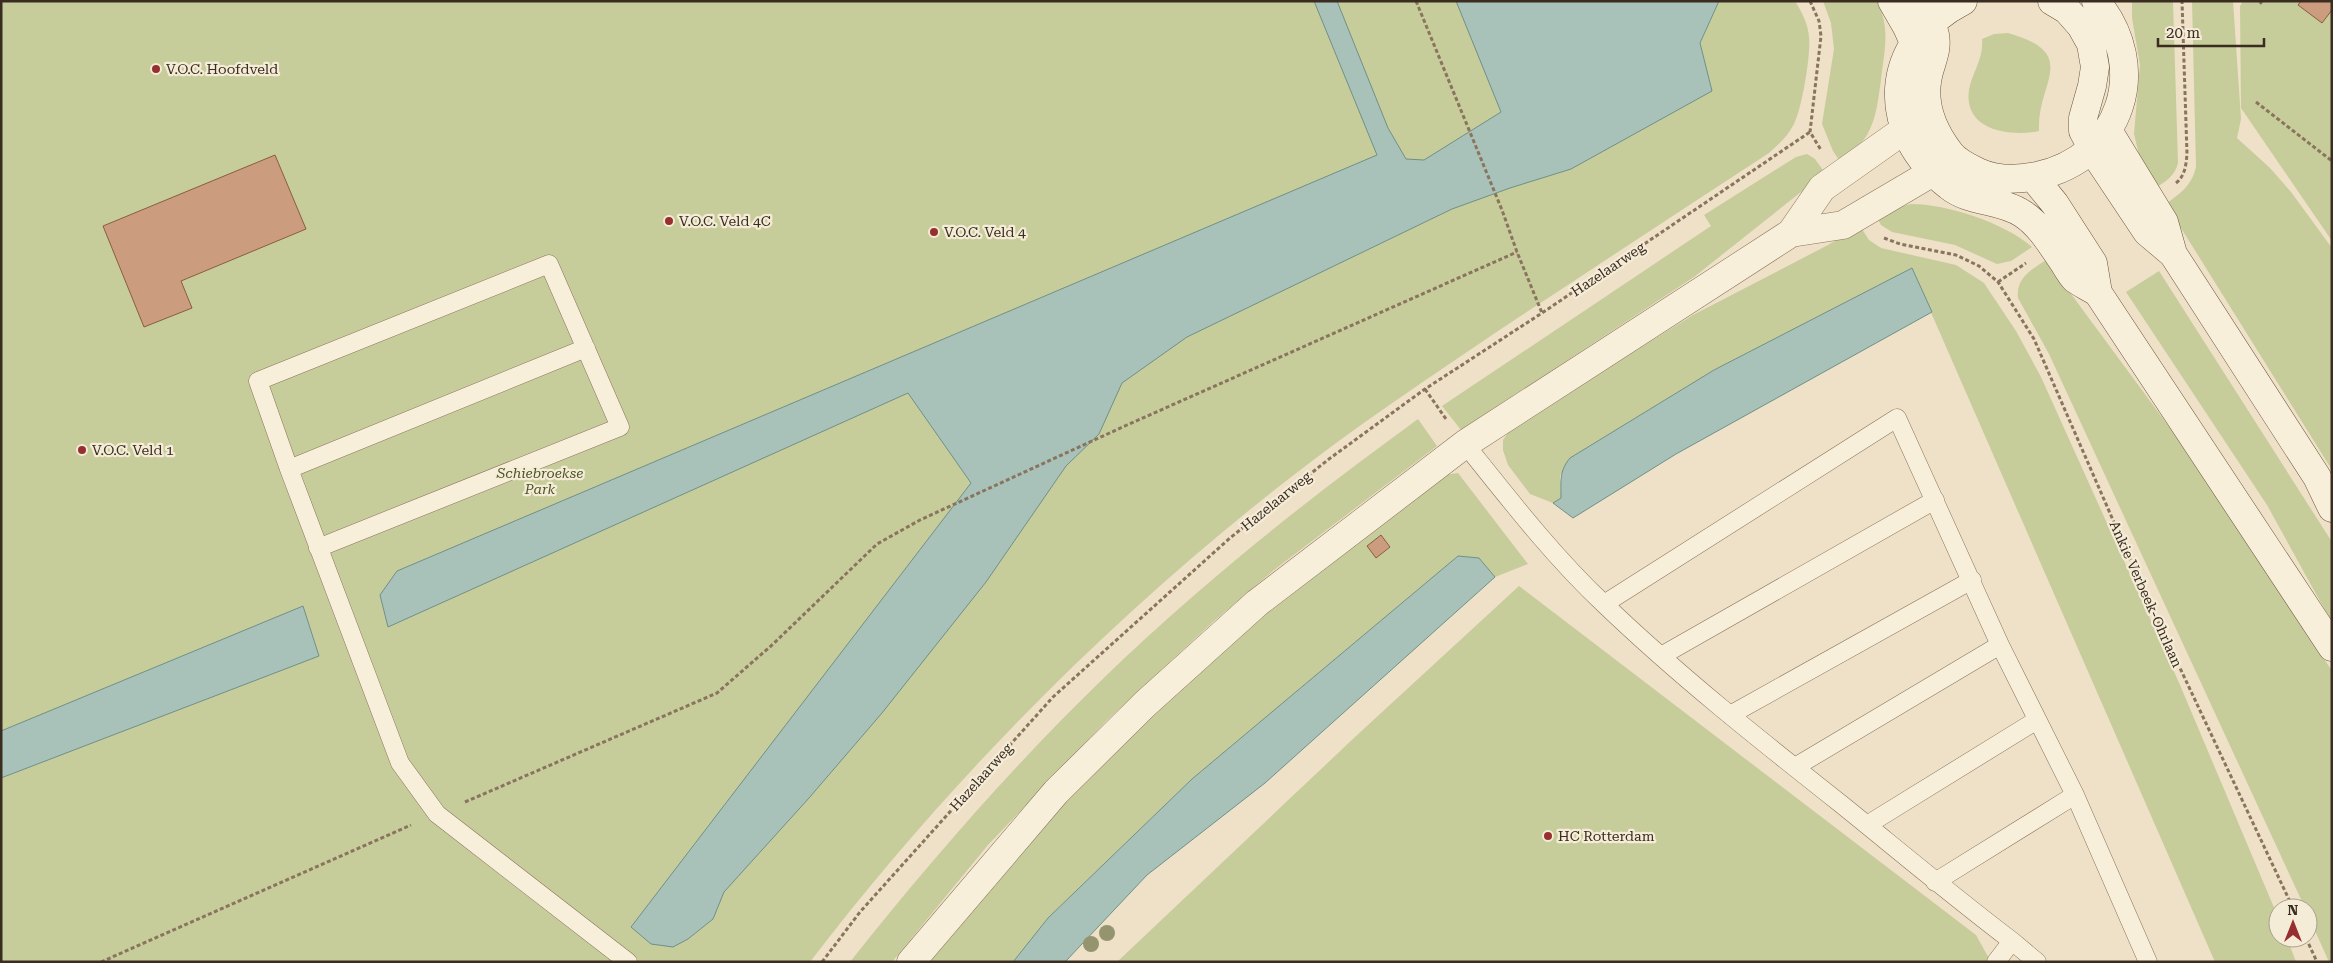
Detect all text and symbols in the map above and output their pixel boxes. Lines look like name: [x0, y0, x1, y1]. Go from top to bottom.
scale bar: [2158, 15, 2264, 47]
text: 20 m: [2166, 24, 2201, 42]
place label: V.O.C. Hoofdveld: [166, 61, 278, 77]
marker: V.O.C. Hoofdveld: [150, 63, 162, 75]
place label: V.O.C. Veld 4C: [679, 213, 771, 229]
marker: V.O.C. Veld 4C: [663, 215, 675, 227]
place label: V.O.C. Veld 4: [944, 224, 1026, 240]
marker: V.O.C. Veld 4: [928, 226, 940, 238]
street label: Hazelaarweg: [1568, 238, 1648, 300]
place label: V.O.C. Veld 1: [92, 442, 174, 458]
marker: V.O.C. Veld 1: [76, 444, 88, 456]
park label: Schiebroekse Park: [496, 465, 583, 497]
street label: Hazelaarweg: [1238, 468, 1314, 534]
street label: Ankie Verbeek-Ohrlaan: [2106, 518, 2186, 670]
street label: Hazelaarweg: [946, 740, 1016, 814]
place label: HC Rotterdam: [1558, 828, 1655, 844]
marker: HC Rotterdam: [1542, 830, 1554, 842]
north arrow: [2268, 898, 2318, 948]
text: N: [2288, 902, 2299, 918]

